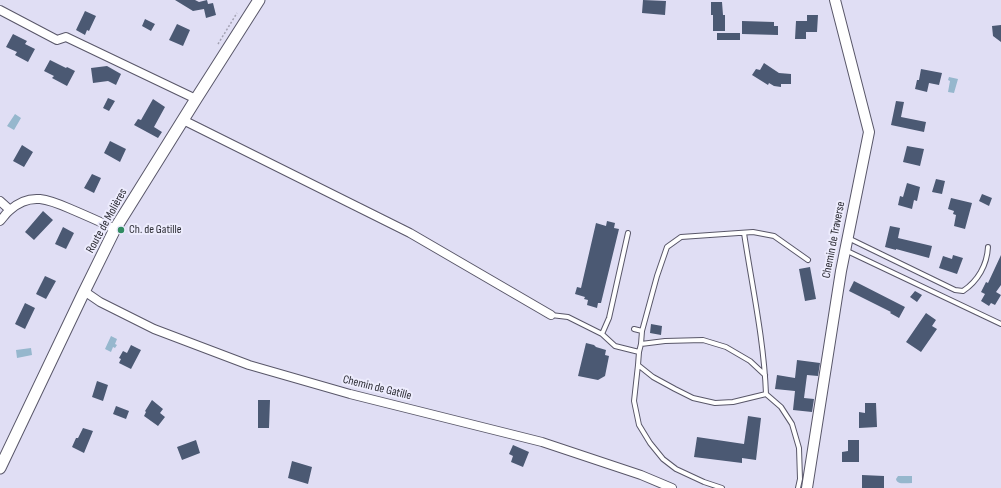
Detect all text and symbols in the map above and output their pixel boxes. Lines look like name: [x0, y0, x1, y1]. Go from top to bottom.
street label: Route de Molières: [83, 186, 131, 256]
street label: Chemin de Traverse: [819, 200, 849, 280]
place label: Ch. de Gatille: [129, 223, 182, 237]
marker: Ch. de Gatille: [116, 225, 126, 235]
street label: Chemin de Gatille: [341, 373, 413, 403]

